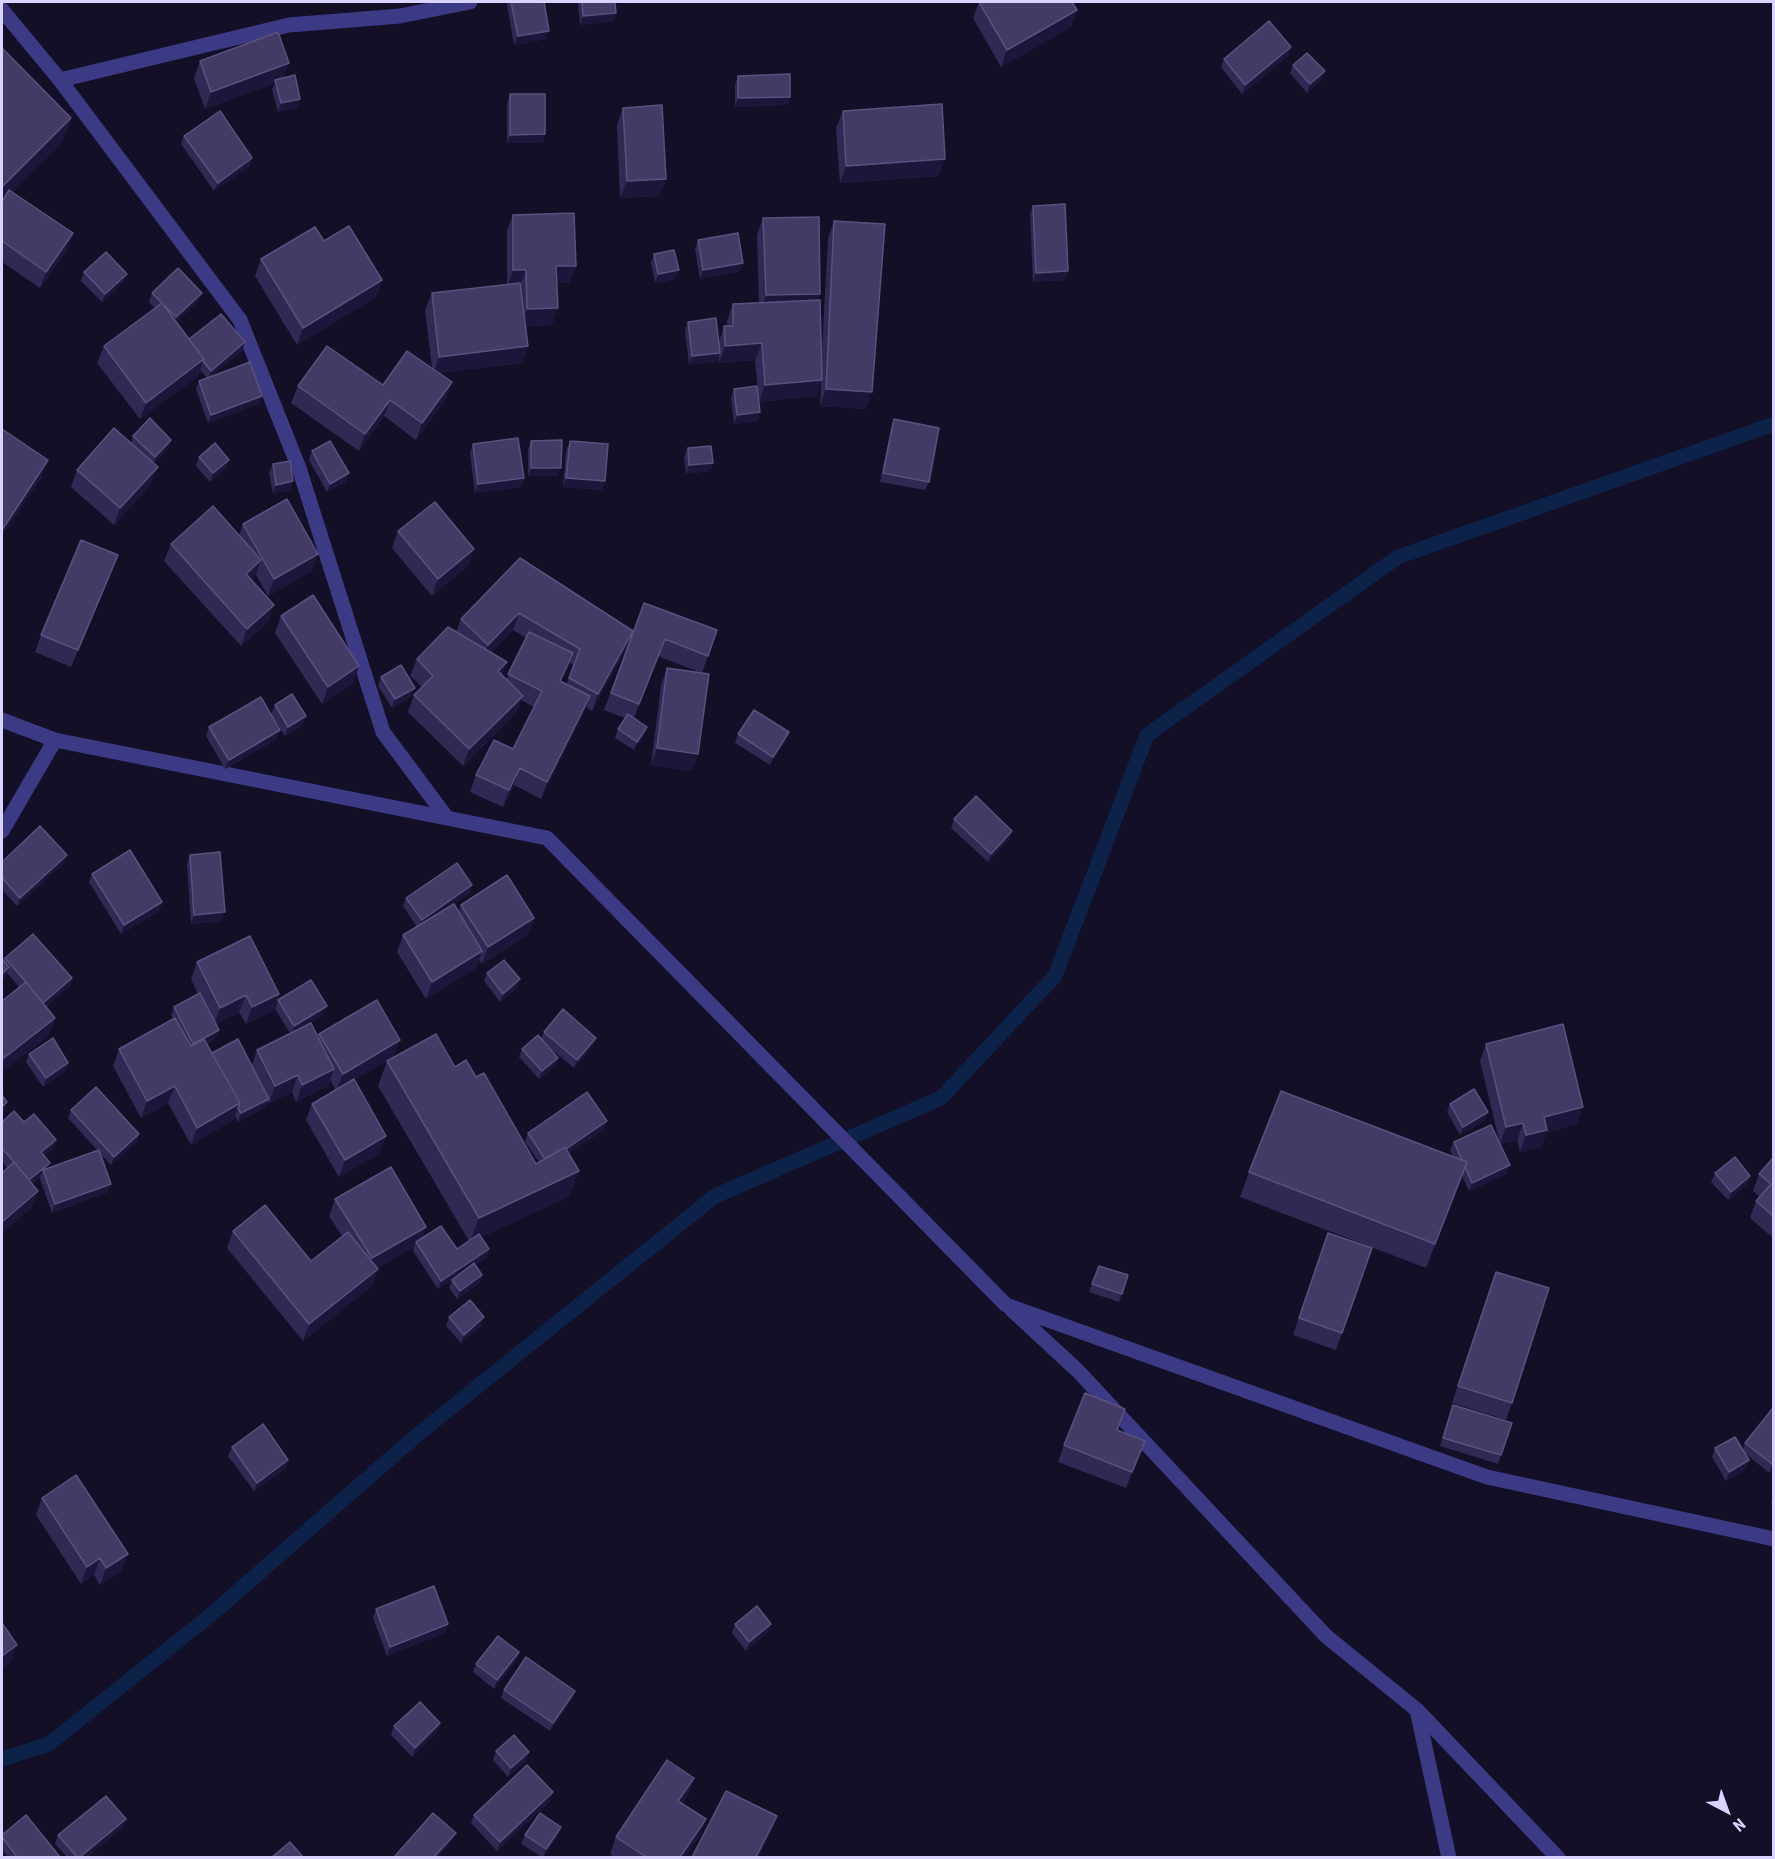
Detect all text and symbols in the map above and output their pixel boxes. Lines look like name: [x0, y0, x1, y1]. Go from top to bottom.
north arrow: [1697, 1781, 1757, 1841]
text: N: [1729, 1815, 1749, 1835]

